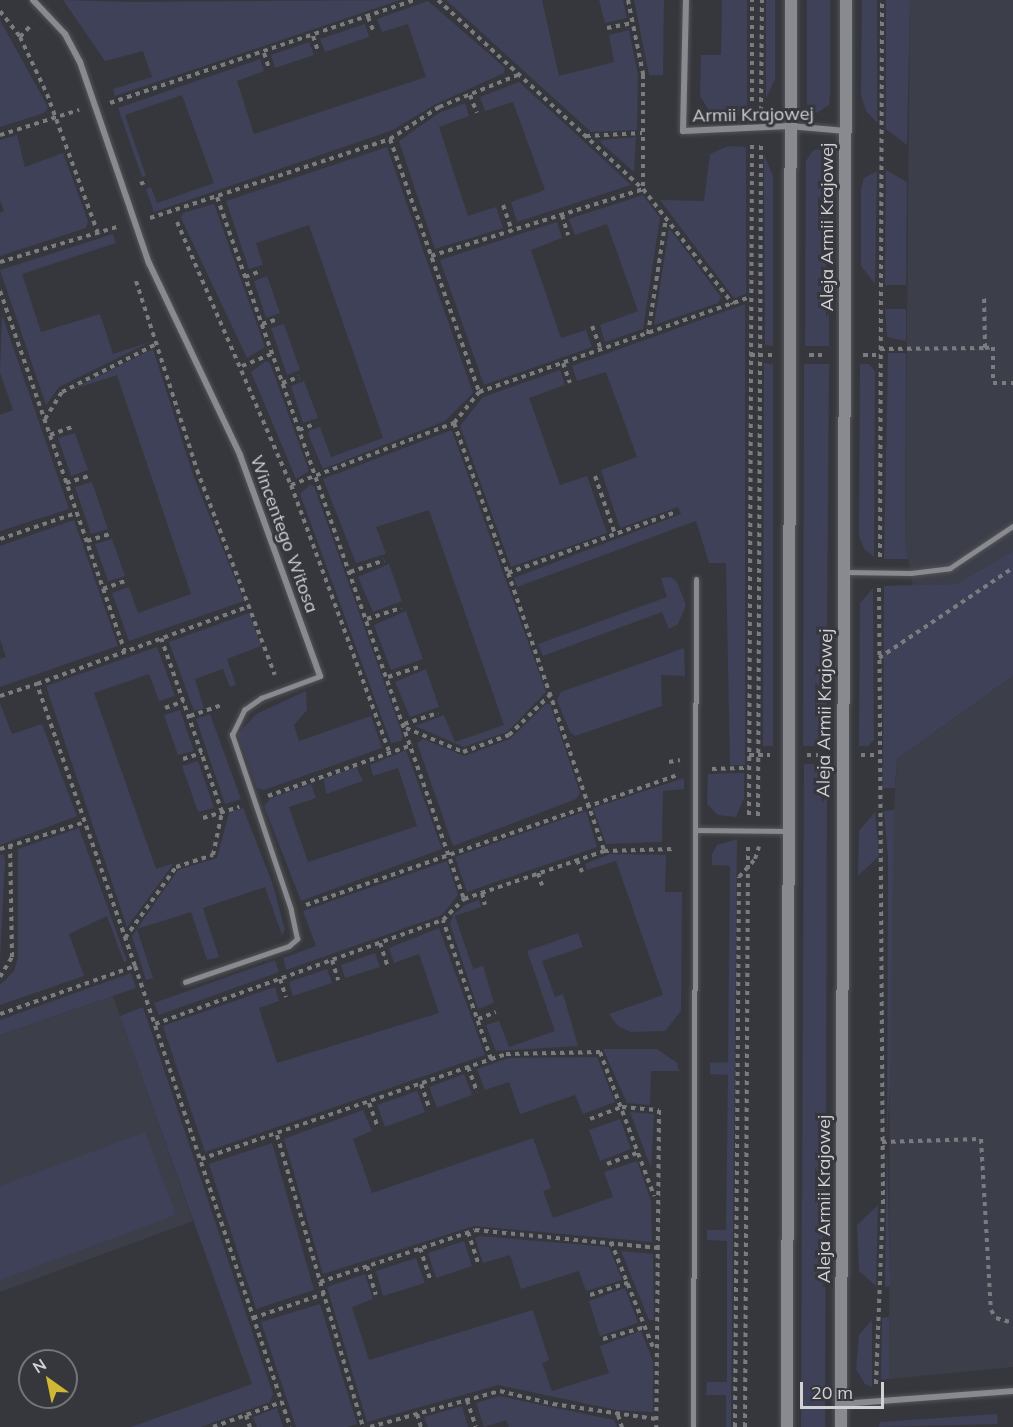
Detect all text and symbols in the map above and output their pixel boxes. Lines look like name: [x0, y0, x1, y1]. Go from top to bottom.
street label: Armii Krajowej: [692, 103, 814, 127]
street label: Aleja Armii Krajowej: [816, 143, 838, 311]
street label: Wincentego Witosa: [245, 452, 323, 616]
street label: Aleja Armii Krajowej: [813, 629, 837, 797]
street label: Aleja Armii Krajowej: [813, 1115, 835, 1283]
north arrow: [18, 1349, 78, 1409]
text: N: [29, 1354, 50, 1377]
scale bar: [803, 1370, 887, 1408]
text: 20 m: [811, 1381, 853, 1404]

